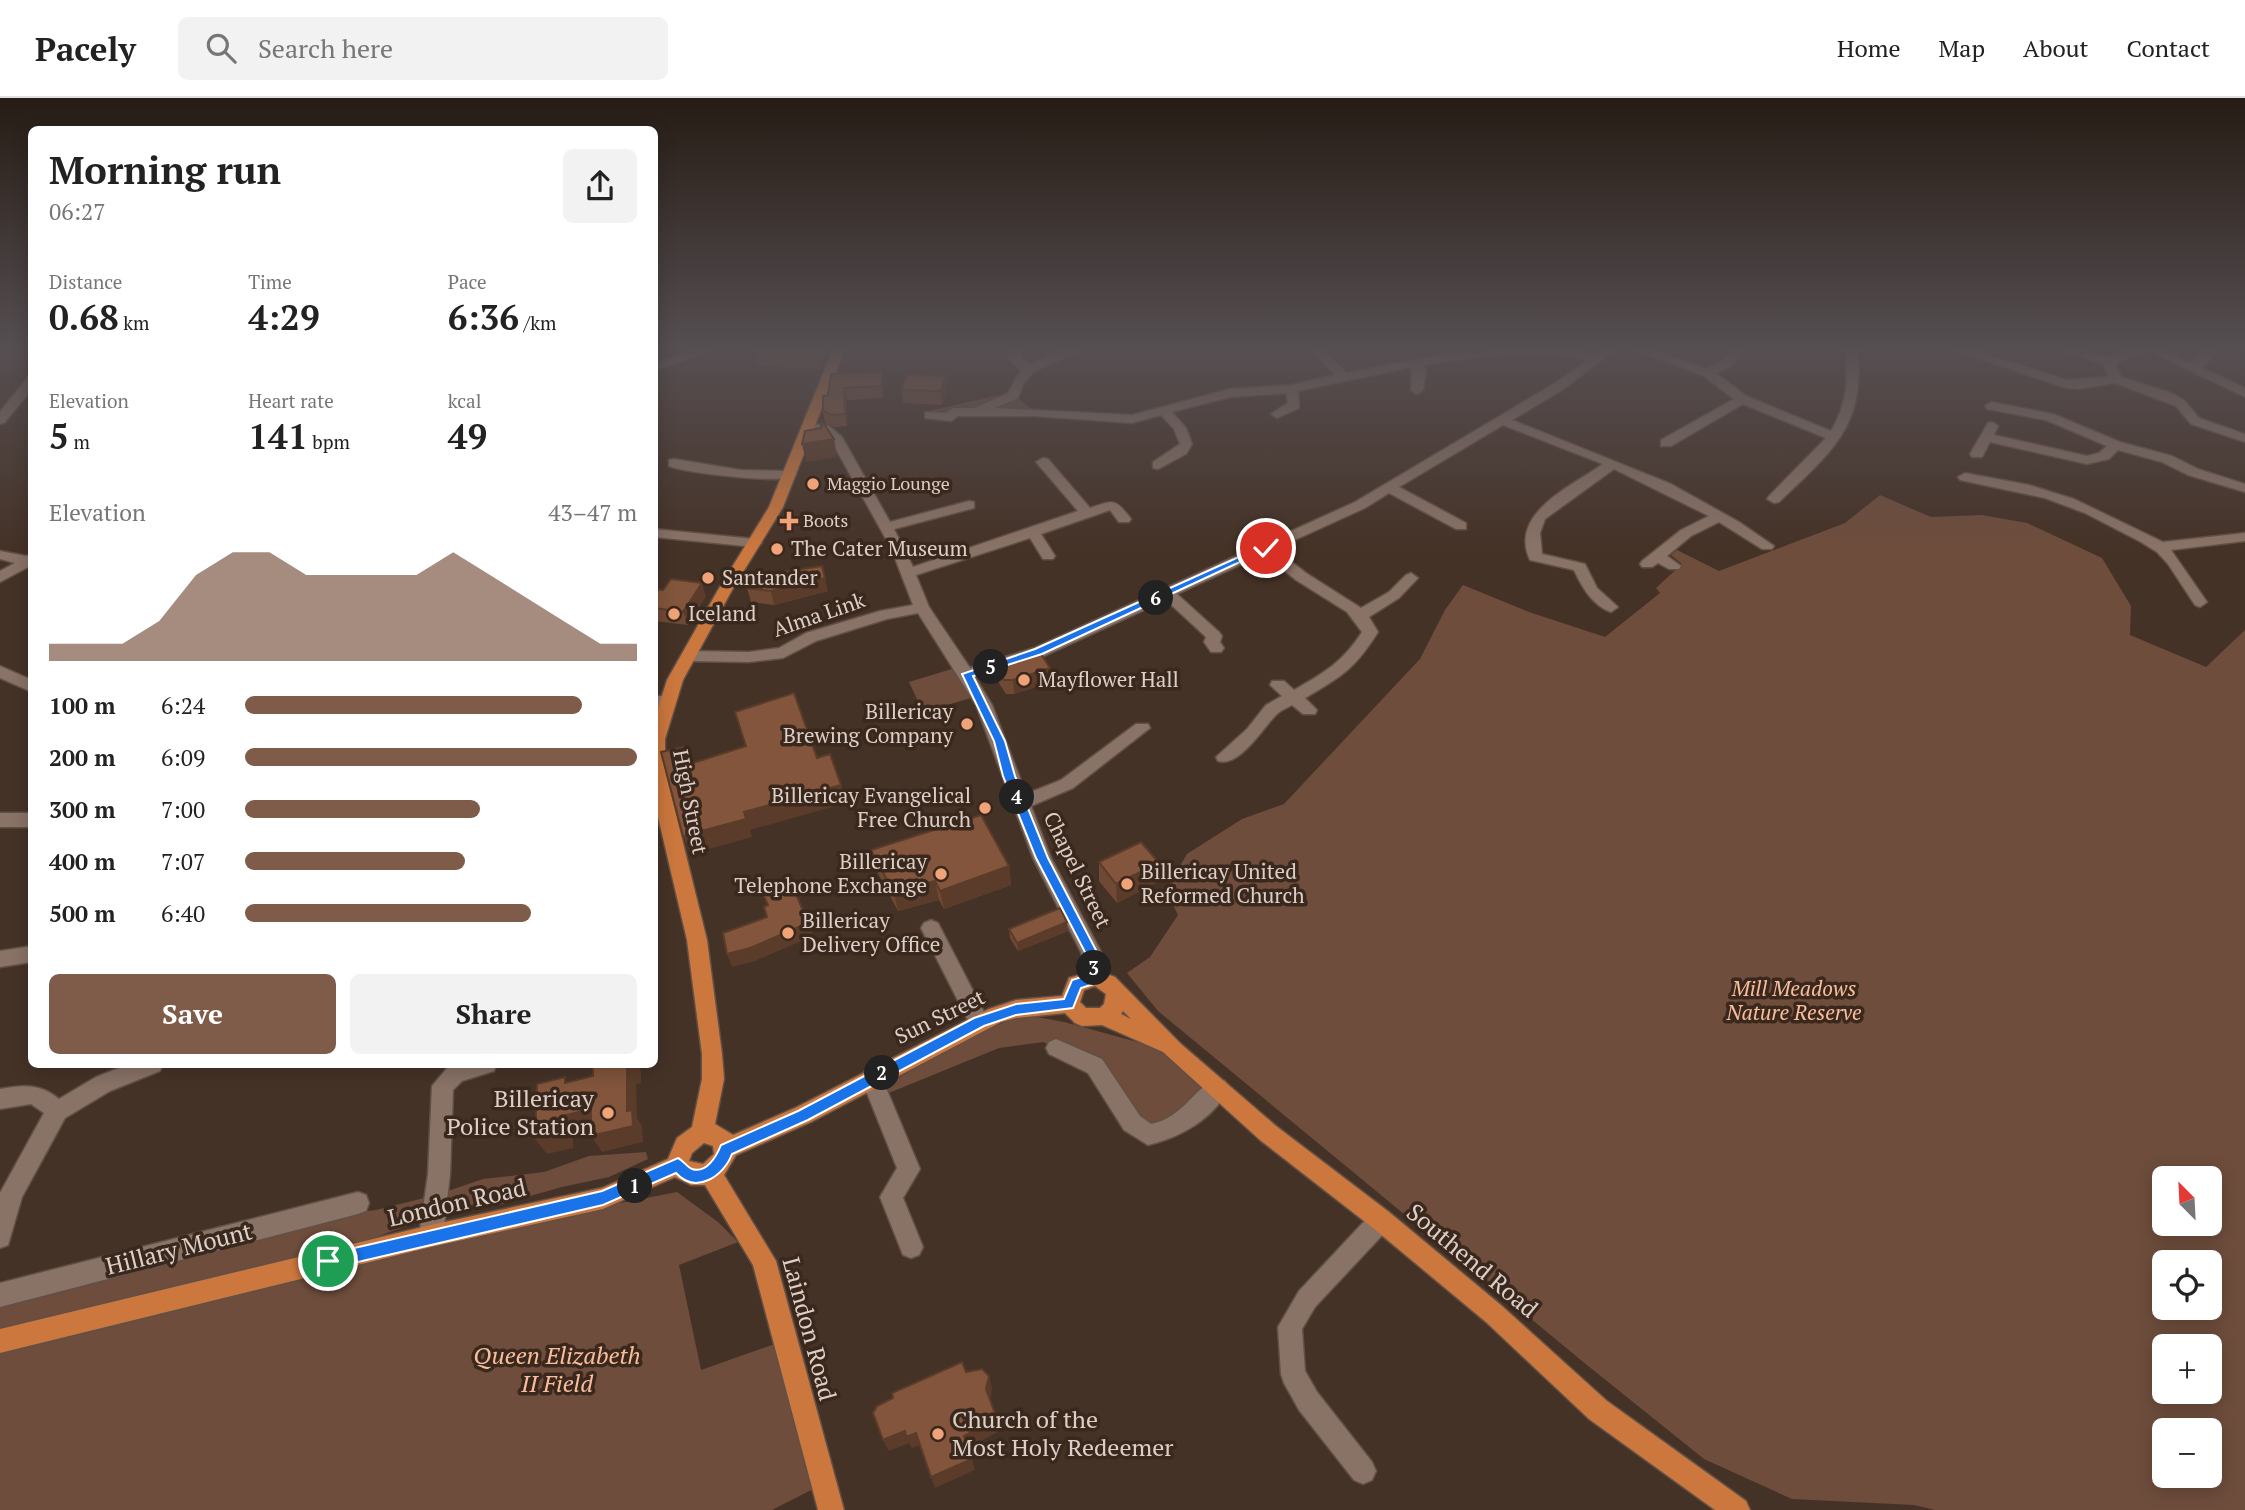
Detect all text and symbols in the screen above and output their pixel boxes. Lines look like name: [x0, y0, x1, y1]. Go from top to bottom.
search box: [178, 17, 668, 80]
text: Pacely: [35, 27, 136, 70]
icon: search: [202, 29, 240, 67]
text: Search here: [258, 31, 393, 65]
text: Home: [1837, 32, 1901, 64]
text: Map: [1939, 32, 1985, 64]
text: About: [2023, 32, 2089, 64]
text: Contact: [2127, 32, 2210, 64]
text: Morning run: [49, 145, 281, 195]
button: share: [563, 149, 637, 223]
text: 06:27: [49, 196, 106, 227]
text: Distance: [49, 269, 122, 294]
text: Time: [248, 269, 292, 294]
text: Pace: [448, 269, 487, 294]
text: 0.68: [49, 294, 119, 340]
text: 4:29: [248, 294, 320, 340]
text: 6:36: [448, 294, 519, 340]
text: km: [119, 310, 150, 335]
text: /km: [519, 310, 556, 335]
text: Elevation: [49, 388, 129, 413]
text: Heart rate: [248, 388, 334, 413]
text: kcal: [448, 388, 481, 413]
text: 5: [49, 413, 69, 459]
text: 141: [248, 413, 308, 459]
text: 49: [448, 413, 487, 459]
text: m: [69, 429, 90, 454]
text: bpm: [308, 429, 350, 454]
place label: Maggio Lounge: [827, 471, 950, 495]
marker: Maggio Lounge: [805, 476, 821, 492]
text: Elevation: [49, 497, 146, 528]
text: 43–47 m: [548, 497, 637, 528]
place label: Boots: [803, 508, 848, 532]
marker: Boots: [781, 513, 797, 529]
pin: [1236, 518, 1296, 578]
icon: check: [1247, 529, 1285, 567]
place label: The Cater Museum: [791, 534, 968, 562]
marker: The Cater Museum: [769, 541, 785, 557]
place label: Santander: [722, 563, 818, 591]
marker: Santander: [700, 570, 716, 586]
pin: 6: [1138, 580, 1174, 616]
street label: Alma Link: [769, 585, 869, 643]
text: 6: [1150, 585, 1161, 610]
place label: Iceland: [688, 599, 757, 627]
marker: Iceland: [666, 606, 682, 622]
pin: 5: [974, 650, 1009, 684]
text: 5: [985, 654, 996, 679]
place label: Mayflower Hall: [1038, 665, 1179, 693]
marker: Mayflower Hall: [1016, 672, 1032, 688]
text: 100 m: [49, 690, 115, 721]
text: 6:24: [161, 690, 205, 721]
place label: Billericay Brewing Company: [783, 697, 953, 749]
marker: Billericay Brewing Company: [959, 716, 975, 732]
text: 200 m: [49, 742, 115, 773]
text: 6:09: [161, 742, 205, 773]
street label: High Street: [667, 747, 715, 857]
pin: 4: [1000, 780, 1034, 814]
place label: Billericay Evangelical Free Church: [771, 781, 971, 833]
text: 4: [1011, 784, 1022, 809]
text: 300 m: [49, 794, 115, 825]
text: 7:00: [161, 794, 205, 825]
marker: Billericay Evangelical Free Church: [977, 800, 993, 816]
street label: Chapel Street: [1038, 807, 1118, 933]
text: 400 m: [49, 846, 115, 877]
text: 7:07: [161, 846, 205, 877]
place label: Billericay Telephone Exchange: [734, 847, 927, 899]
place label: Billericay United Reformed Church: [1141, 857, 1305, 909]
marker: Billericay Telephone Exchange: [933, 866, 949, 882]
marker: Billericay United Reformed Church: [1119, 876, 1135, 892]
text: 500 m: [49, 898, 115, 929]
text: 6:40: [161, 898, 205, 929]
place label: Billericay Delivery Office: [802, 906, 940, 958]
marker: Billericay Delivery Office: [780, 925, 796, 941]
pin: 3: [1076, 950, 1112, 986]
text: 3: [1088, 955, 1099, 980]
button: Save: [49, 974, 336, 1054]
button: Share: [350, 974, 637, 1054]
park label: Mill Meadows Nature Reserve: [1725, 974, 1862, 1026]
street label: Sun Street: [890, 982, 989, 1050]
pin: 2: [864, 1056, 900, 1090]
text: 2: [876, 1060, 887, 1085]
place label: Billericay Police Station: [446, 1082, 595, 1142]
marker: Billericay Police Station: [600, 1105, 616, 1121]
north arrow: [2152, 1166, 2222, 1236]
map controls: [2152, 1166, 2222, 1488]
pin: 1: [618, 1168, 652, 1204]
street label: London Road: [385, 1171, 529, 1233]
text: 1: [629, 1173, 640, 1198]
street label: Southend Road: [1400, 1196, 1545, 1325]
street label: Hillary Mount: [102, 1214, 255, 1282]
pin: [298, 1231, 358, 1291]
icon: arrive: [309, 1242, 347, 1280]
button: locate: [2152, 1250, 2222, 1320]
street label: Laindon Road: [775, 1254, 844, 1404]
button: +: [2152, 1334, 2222, 1404]
park label: Queen Elizabeth II Field: [473, 1339, 641, 1399]
place label: Church of the Most Holy Redeemer: [952, 1403, 1174, 1463]
button: −: [2152, 1418, 2222, 1488]
marker: Church of the Most Holy Redeemer: [930, 1426, 946, 1442]

